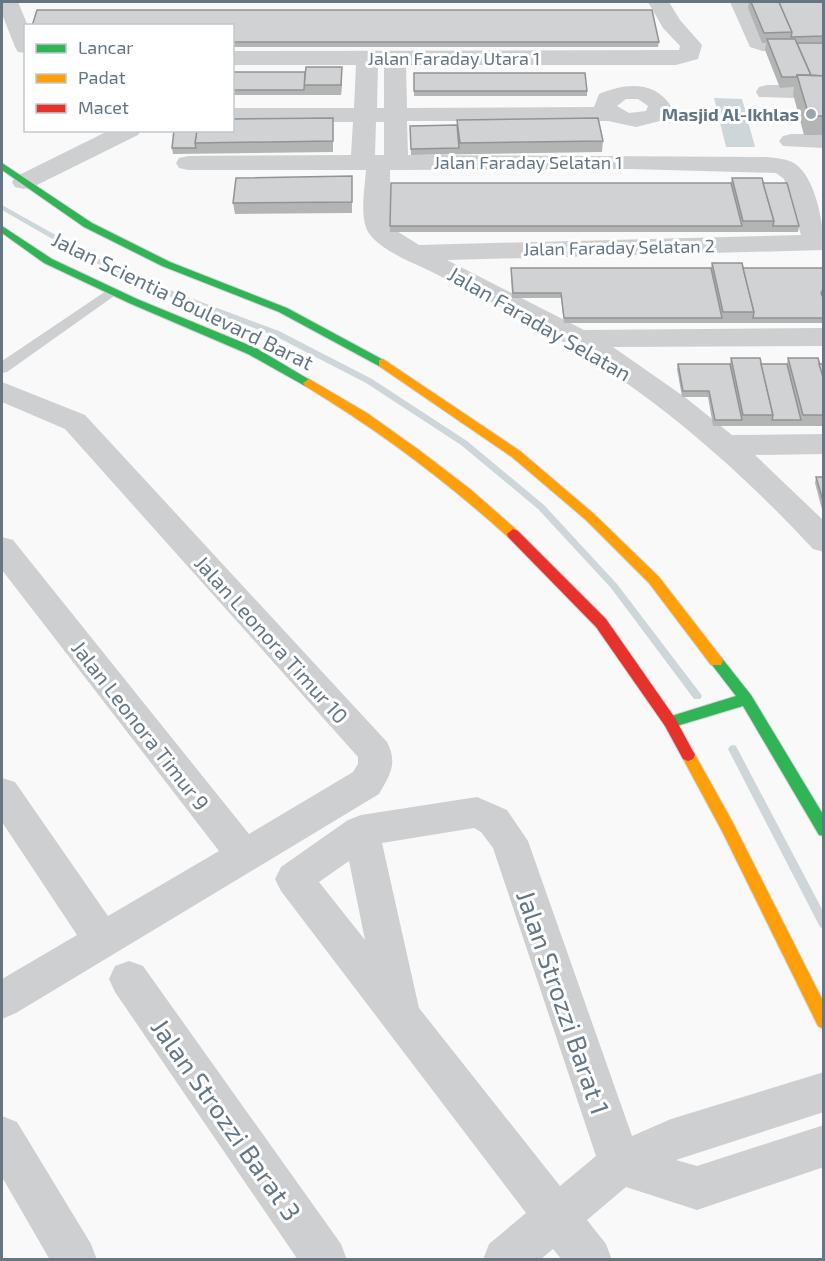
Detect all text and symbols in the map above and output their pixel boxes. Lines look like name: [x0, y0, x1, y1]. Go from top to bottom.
legend: [24, 24, 234, 132]
text: Lancar: [78, 36, 134, 58]
street label: Jalan Faraday Utara 1: [368, 47, 540, 69]
text: Padat: [78, 66, 126, 88]
text: Macet: [78, 96, 129, 118]
place label: Masjid Al-Ikhlas: [662, 103, 799, 125]
marker: Masjid Al-Ikhlas: [804, 107, 818, 121]
street label: Jalan Faraday Selatan 1: [434, 151, 622, 173]
street label: Jalan Scientia Boulevard Barat: [48, 226, 318, 374]
street label: Jalan Faraday Selatan 2: [523, 234, 715, 260]
street label: Jalan Faraday Selatan: [444, 260, 636, 386]
street label: Jalan Leonora Timur 10: [190, 550, 354, 728]
street label: Jalan Leonora Timur 9: [67, 635, 215, 815]
street label: Jalan Strozzi Barat 1: [511, 886, 617, 1118]
street label: Jalan Strozzi Barat 3: [146, 1012, 308, 1226]

